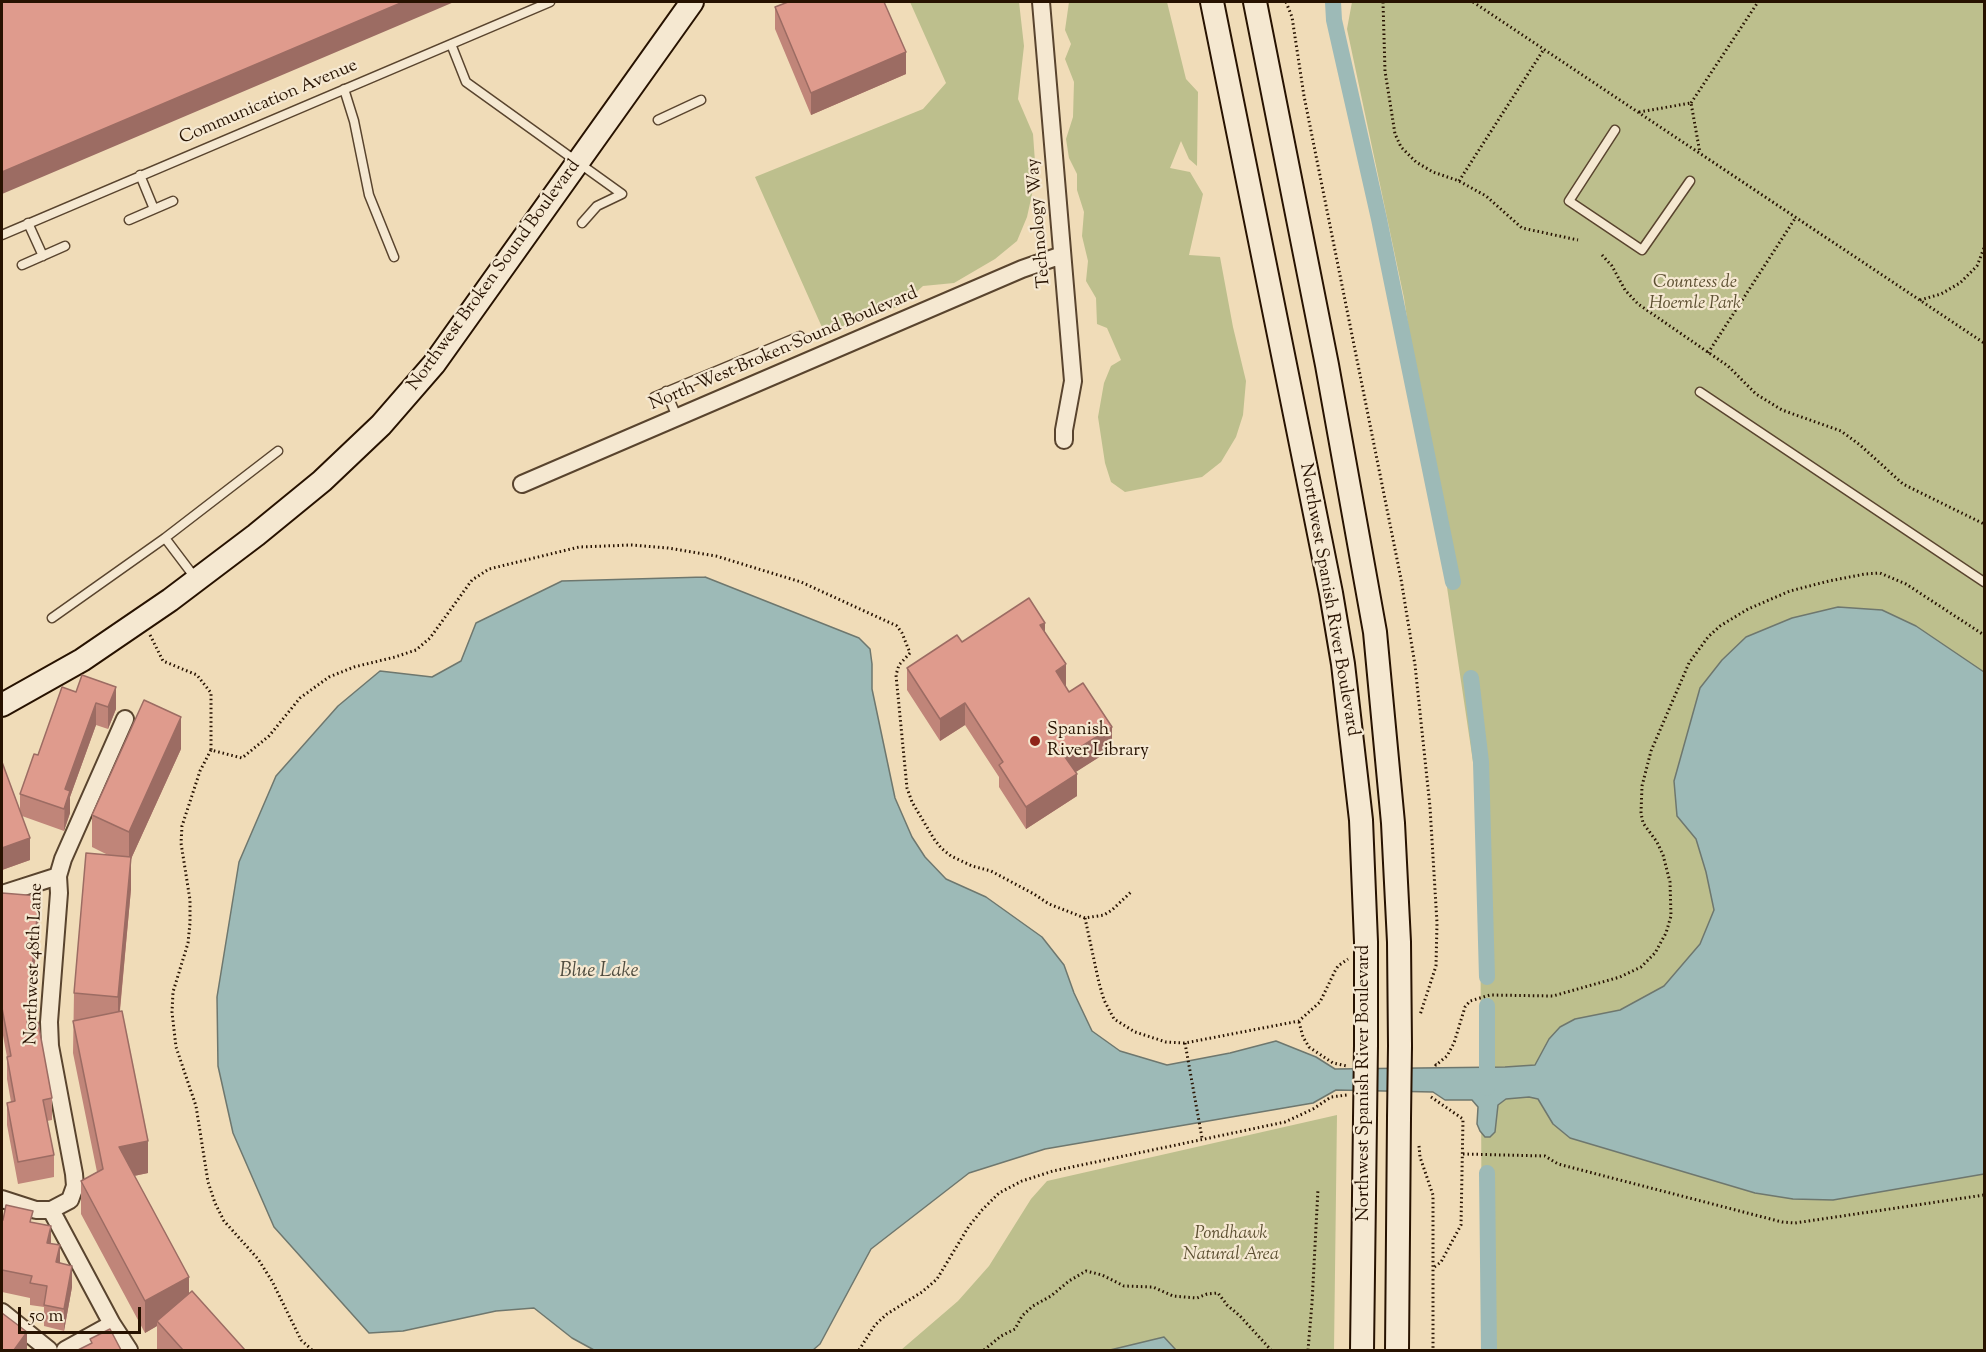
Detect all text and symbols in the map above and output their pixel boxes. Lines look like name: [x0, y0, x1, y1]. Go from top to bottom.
street label: Communication Avenue: [177, 56, 361, 150]
street label: Northwest Broken Sound Boulevard: [404, 156, 586, 396]
street label: Technology Way: [1024, 157, 1056, 289]
park label: Countess de Hoernle Park: [1649, 273, 1741, 316]
street label: North West Broken Sound Boulevard: [647, 284, 921, 416]
street label: Northwest Spanish River Boulevard: [1293, 462, 1363, 738]
place label: Spanish River Library: [1047, 720, 1149, 762]
marker: Spanish River Library: [1028, 734, 1042, 748]
street label: Northwest 48th Lane: [21, 883, 49, 1045]
street label: Northwest Spanish River Boulevard: [1354, 945, 1376, 1221]
water label: Blue Lake: [560, 961, 638, 985]
park label: Pondhawk Natural Area: [1183, 1224, 1279, 1266]
scale bar: [21, 1295, 144, 1333]
text: 50 m: [29, 1304, 63, 1330]

